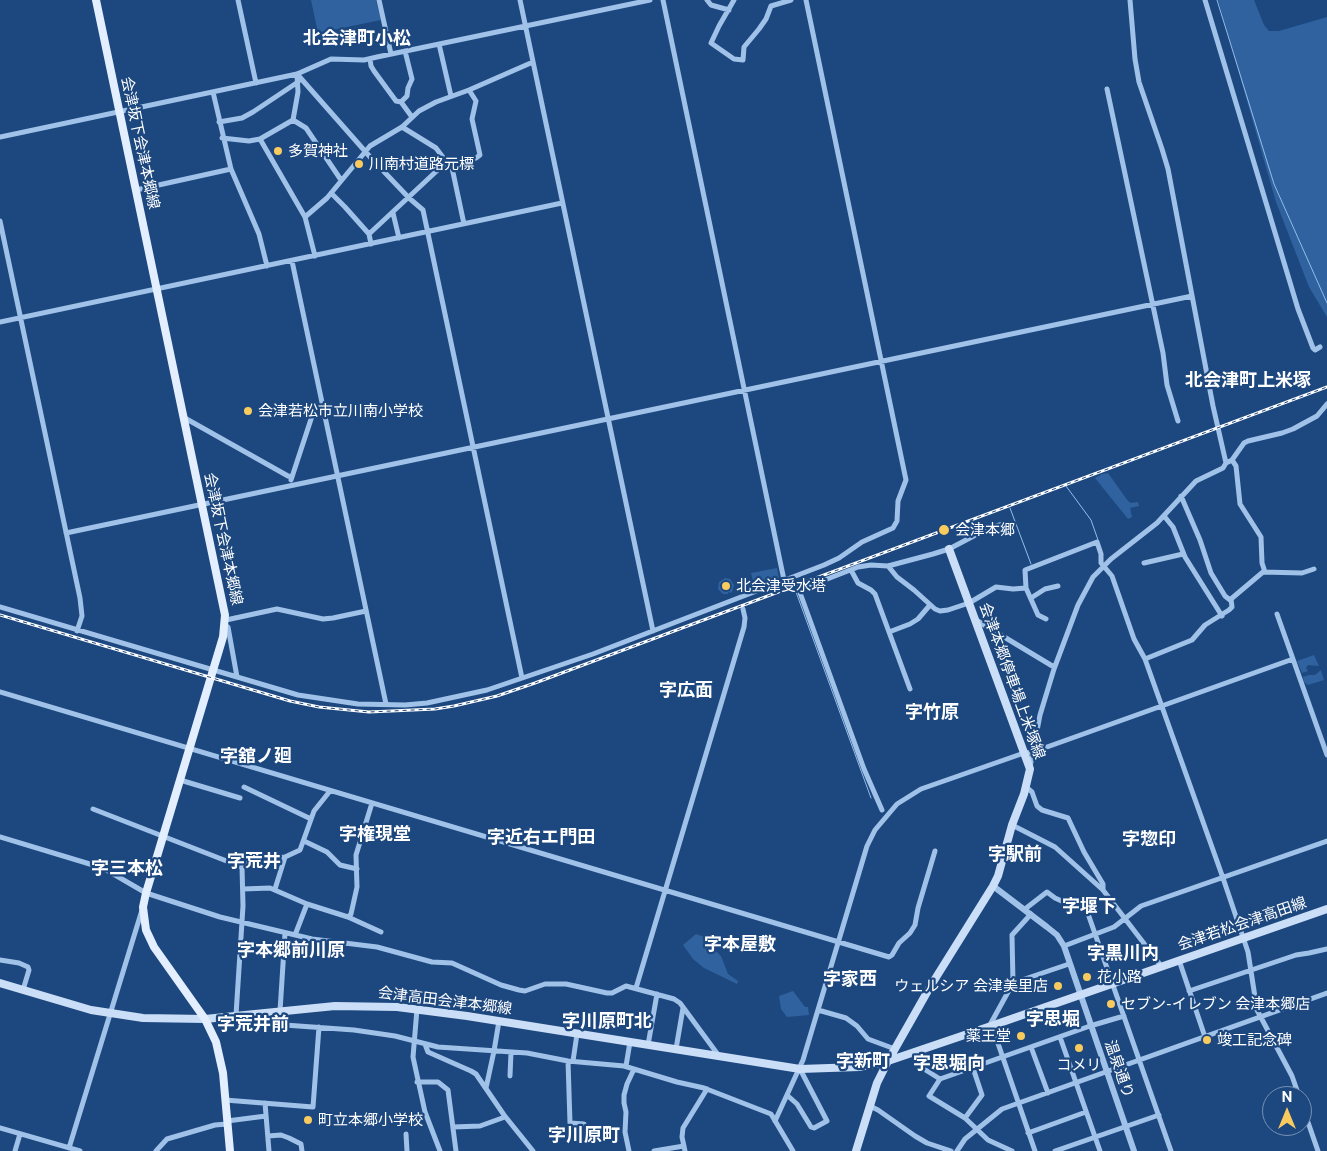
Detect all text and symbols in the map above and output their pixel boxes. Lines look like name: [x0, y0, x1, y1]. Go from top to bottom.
district label: 北会津町小松: [303, 27, 411, 49]
street label: 会津坂下会津本郷線: [117, 75, 163, 211]
place label: 多賀神社: [288, 142, 348, 160]
marker: 多賀神社: [272, 145, 284, 157]
place label: 川南村道路元標: [369, 155, 474, 173]
marker: 川南村道路元標: [353, 158, 365, 170]
district label: 北会津町上米塚: [1185, 369, 1311, 391]
place label: 会津若松市立川南小学校: [258, 402, 423, 420]
marker: 会津若松市立川南小学校: [242, 405, 254, 417]
street label: 会津坂下会津本郷線: [200, 471, 246, 607]
place label: 会津本郷: [955, 521, 1015, 539]
marker: 会津本郷: [937, 523, 951, 537]
place label: 北会津受水塔: [736, 577, 826, 595]
marker: 北会津受水塔: [720, 580, 732, 592]
street label: 会津本郷停車場上米塚線: [975, 600, 1049, 762]
district label: 字広面: [659, 679, 713, 701]
district label: 字竹原: [905, 701, 959, 723]
district label: 字舘ノ廻: [220, 745, 292, 767]
district label: 字権現堂: [339, 823, 411, 845]
district label: 字近右エ門田: [487, 826, 595, 848]
district label: 字惣印: [1122, 828, 1176, 850]
district label: 字駅前: [988, 843, 1042, 865]
district label: 字荒井: [227, 850, 281, 872]
district label: 字三本松: [91, 857, 163, 879]
street label: 会津若松会津高田線: [1175, 894, 1309, 954]
district label: 字堰下: [1062, 895, 1116, 917]
district label: 字本屋敷: [704, 933, 776, 955]
district label: 字本郷前川原: [237, 939, 345, 961]
district label: 字黒川内: [1087, 942, 1159, 964]
district label: 字家西: [823, 968, 877, 990]
place label: 花小路: [1097, 968, 1142, 986]
marker: 花小路: [1081, 971, 1093, 983]
place label: ウェルシア 会津美里店: [894, 977, 1048, 995]
marker: ウェルシア 会津美里店: [1052, 980, 1064, 992]
street label: 会津高田会津本郷線: [377, 984, 513, 1018]
place label: セブン-イレブン 会津本郷店: [1121, 995, 1310, 1013]
marker: セブン-イレブン 会津本郷店: [1105, 998, 1117, 1010]
district label: 字思堀: [1026, 1008, 1080, 1030]
district label: 字川原町北: [562, 1010, 652, 1032]
district label: 字荒井前: [217, 1013, 289, 1035]
place label: 薬王堂: [966, 1027, 1011, 1045]
marker: 薬王堂: [1015, 1030, 1027, 1042]
place label: 竣工記念碑: [1217, 1031, 1292, 1049]
marker: 竣工記念碑: [1201, 1034, 1213, 1046]
street label: 温泉通り: [1101, 1038, 1137, 1100]
marker: コメリ: [1073, 1042, 1085, 1054]
district label: 字新町: [836, 1050, 890, 1072]
district label: 字思堀向: [913, 1052, 985, 1074]
place label: コメリ: [1057, 1056, 1101, 1074]
north arrow: [1262, 1086, 1312, 1136]
text: N: [1282, 1089, 1292, 1105]
place label: 町立本郷小学校: [318, 1111, 423, 1129]
marker: 町立本郷小学校: [302, 1114, 314, 1126]
district label: 字川原町: [548, 1124, 620, 1146]

